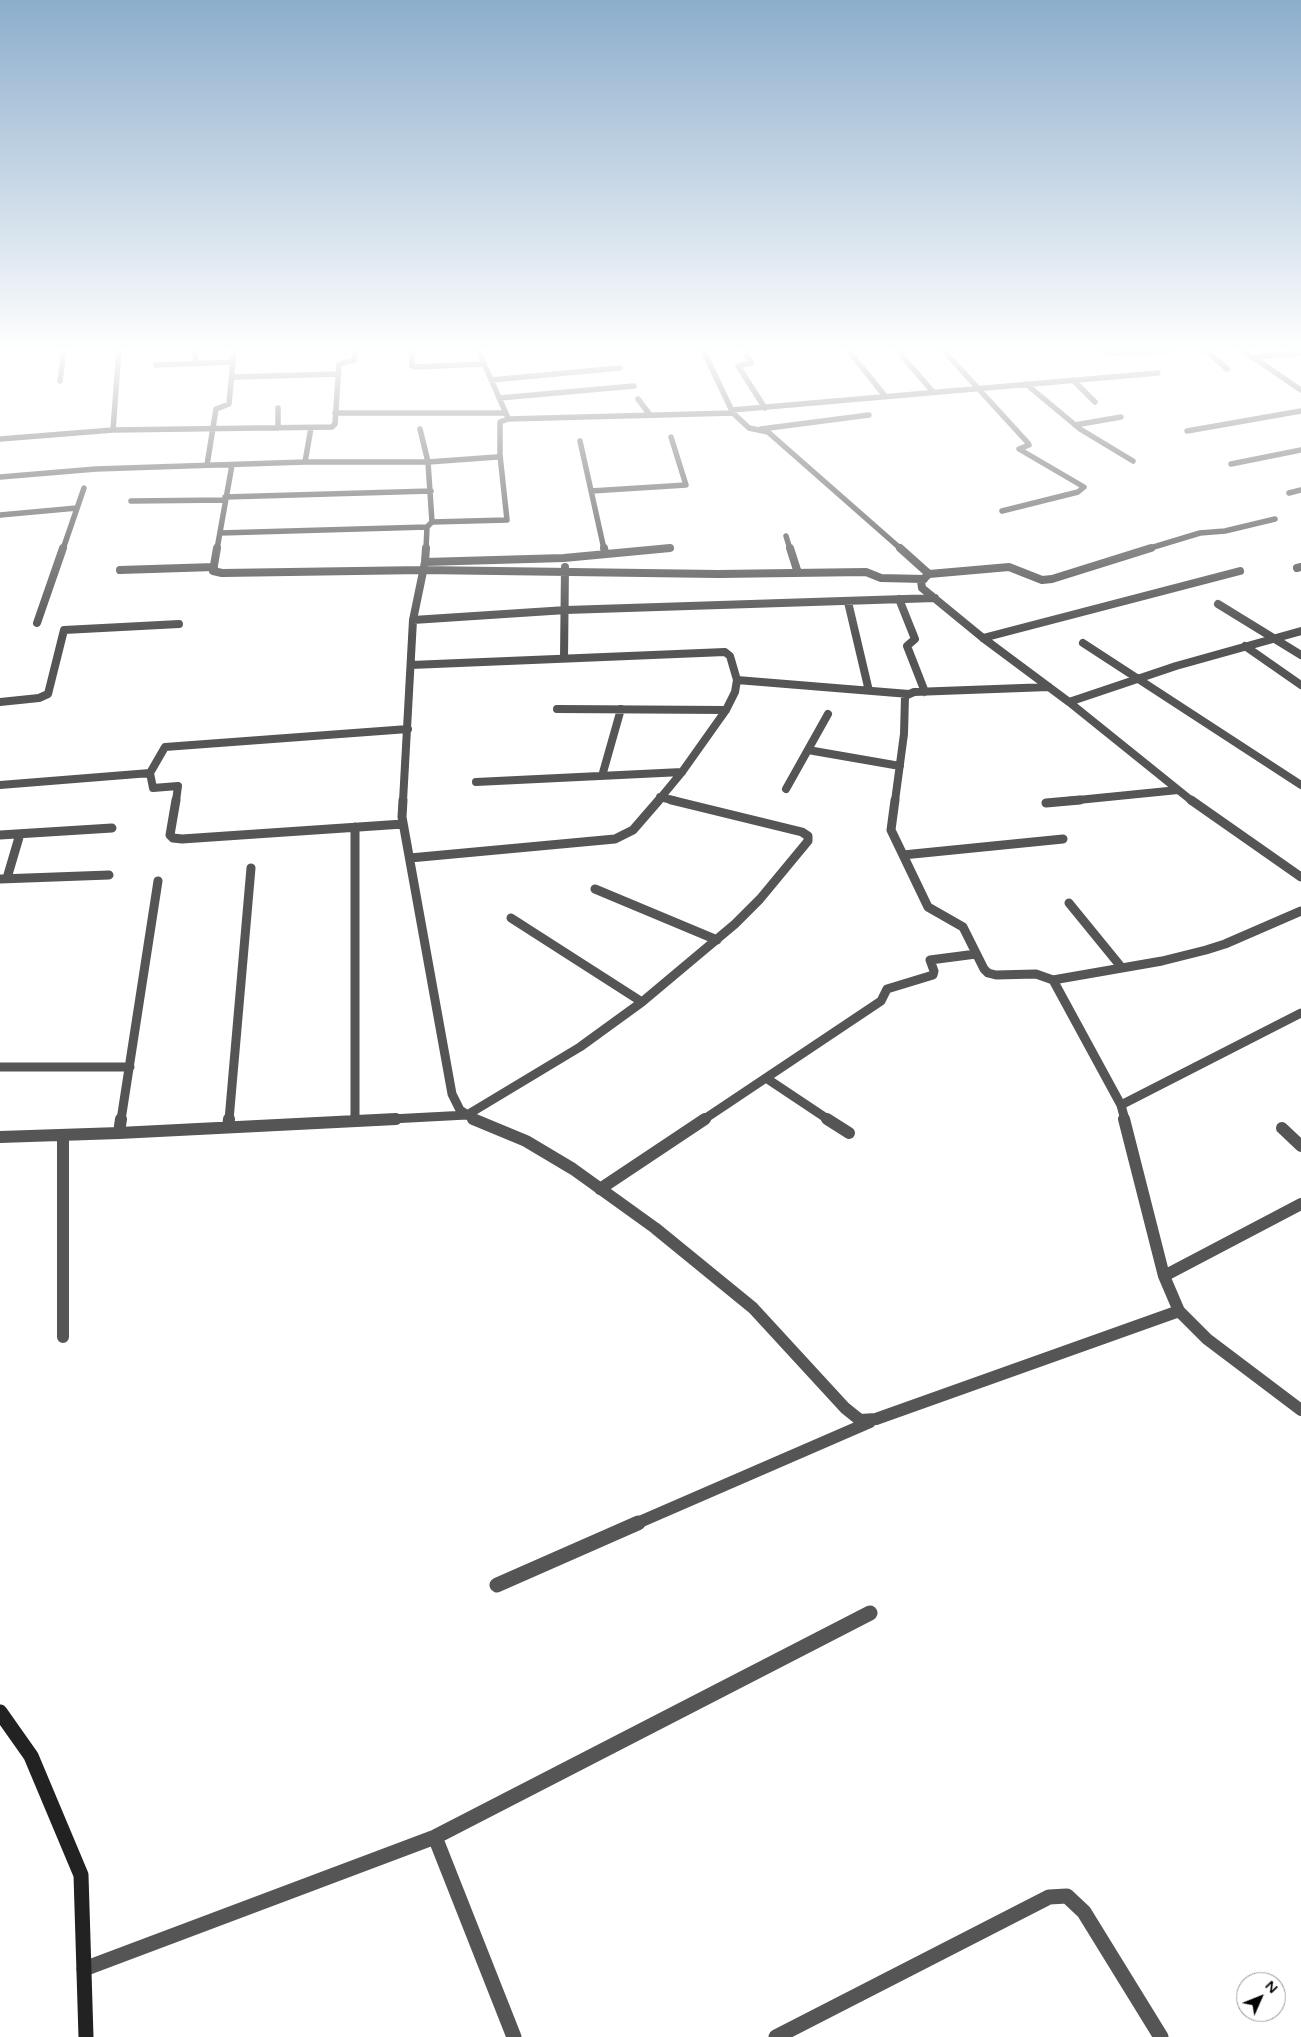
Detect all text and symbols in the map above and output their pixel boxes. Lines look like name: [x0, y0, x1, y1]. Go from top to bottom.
north arrow: [1236, 1972, 1286, 2022]
text: N: [1261, 1977, 1281, 1997]

